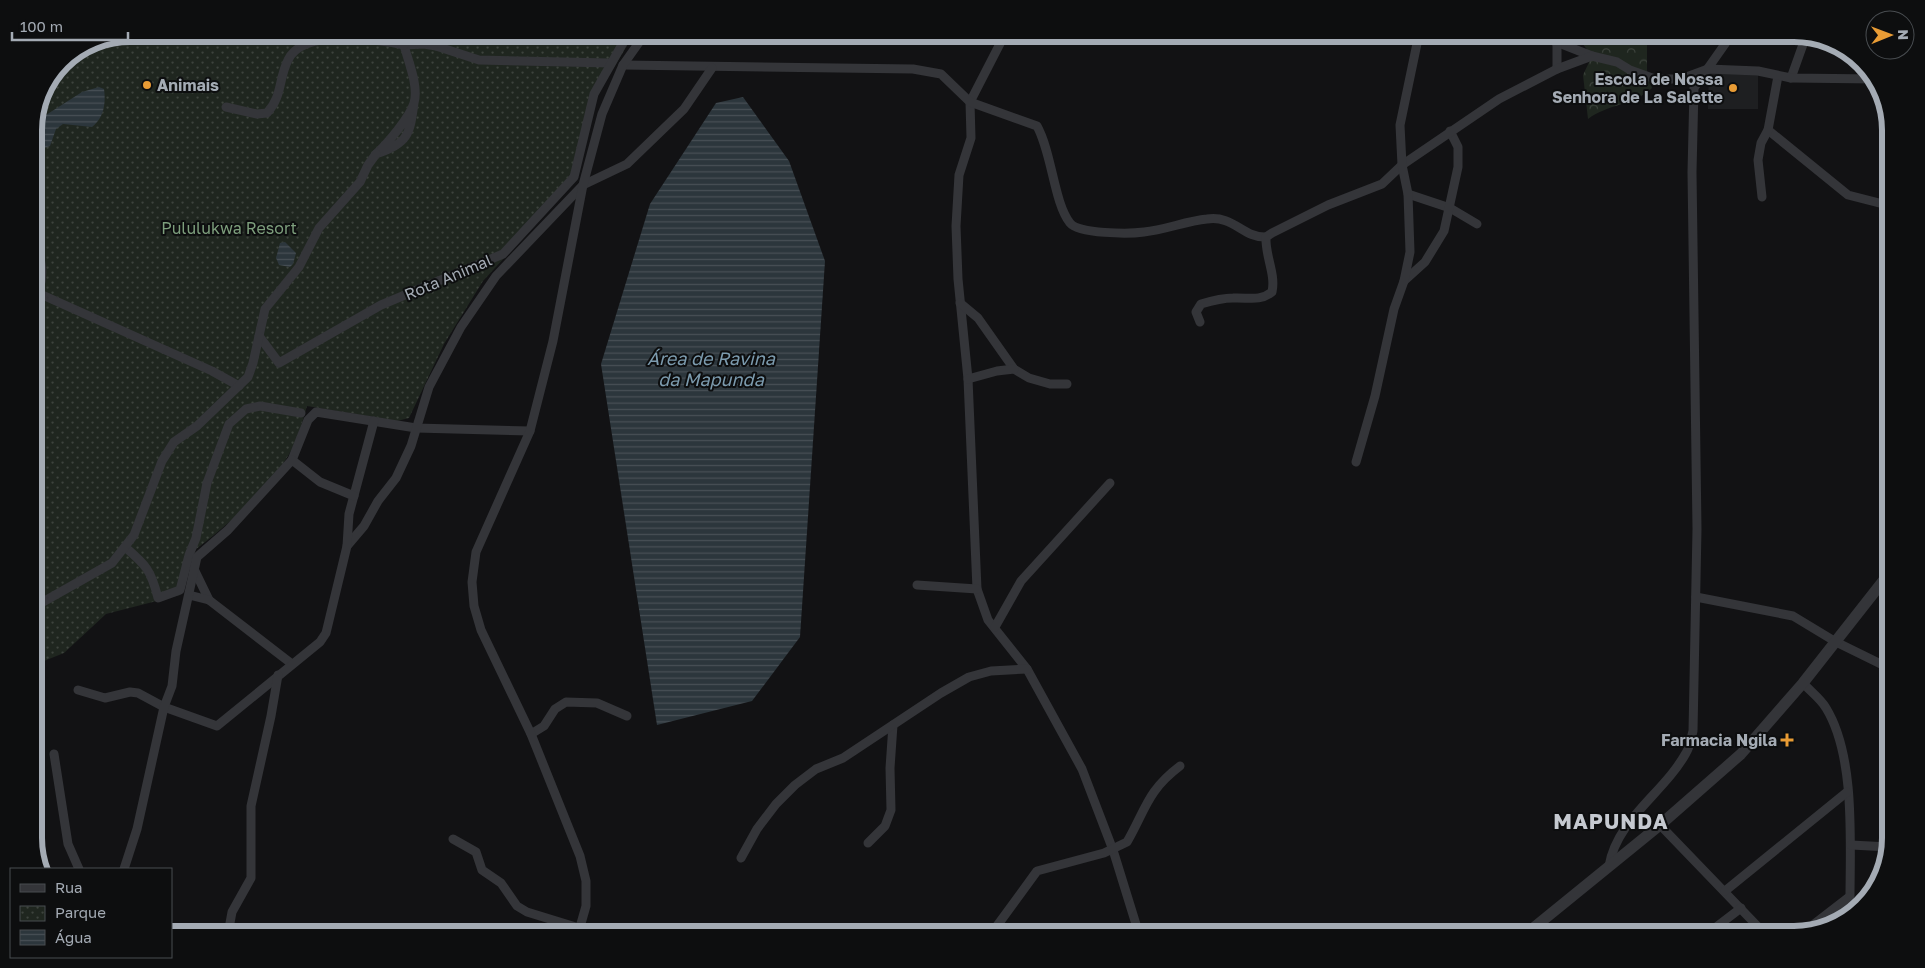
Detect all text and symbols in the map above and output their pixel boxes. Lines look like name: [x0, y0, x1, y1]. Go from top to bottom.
scale bar: [12, 10, 129, 42]
north arrow: [1865, 10, 1915, 60]
text: 100 m: [20, 17, 63, 35]
text: N: [1895, 29, 1912, 40]
place label: Escola de Nossa Senhora de La Salette: [1552, 69, 1723, 107]
place label: Animais: [157, 75, 219, 95]
marker: Animais: [141, 79, 153, 91]
marker: Escola de Nossa Senhora de La Salette: [1727, 82, 1739, 94]
park label: Pululukwa Resort: [161, 218, 297, 238]
street label: Rota Animal: [401, 250, 495, 304]
water label: Área de Ravina da Mapunda: [647, 347, 776, 390]
place label: Farmacia Ngila: [1661, 730, 1777, 750]
marker: Farmacia Ngila: [1781, 734, 1793, 746]
district label: MAPUNDA: [1553, 808, 1669, 834]
legend: [10, 868, 172, 958]
text: Rua: [55, 878, 82, 896]
text: Parque: [55, 903, 106, 921]
text: Água: [55, 928, 92, 946]

